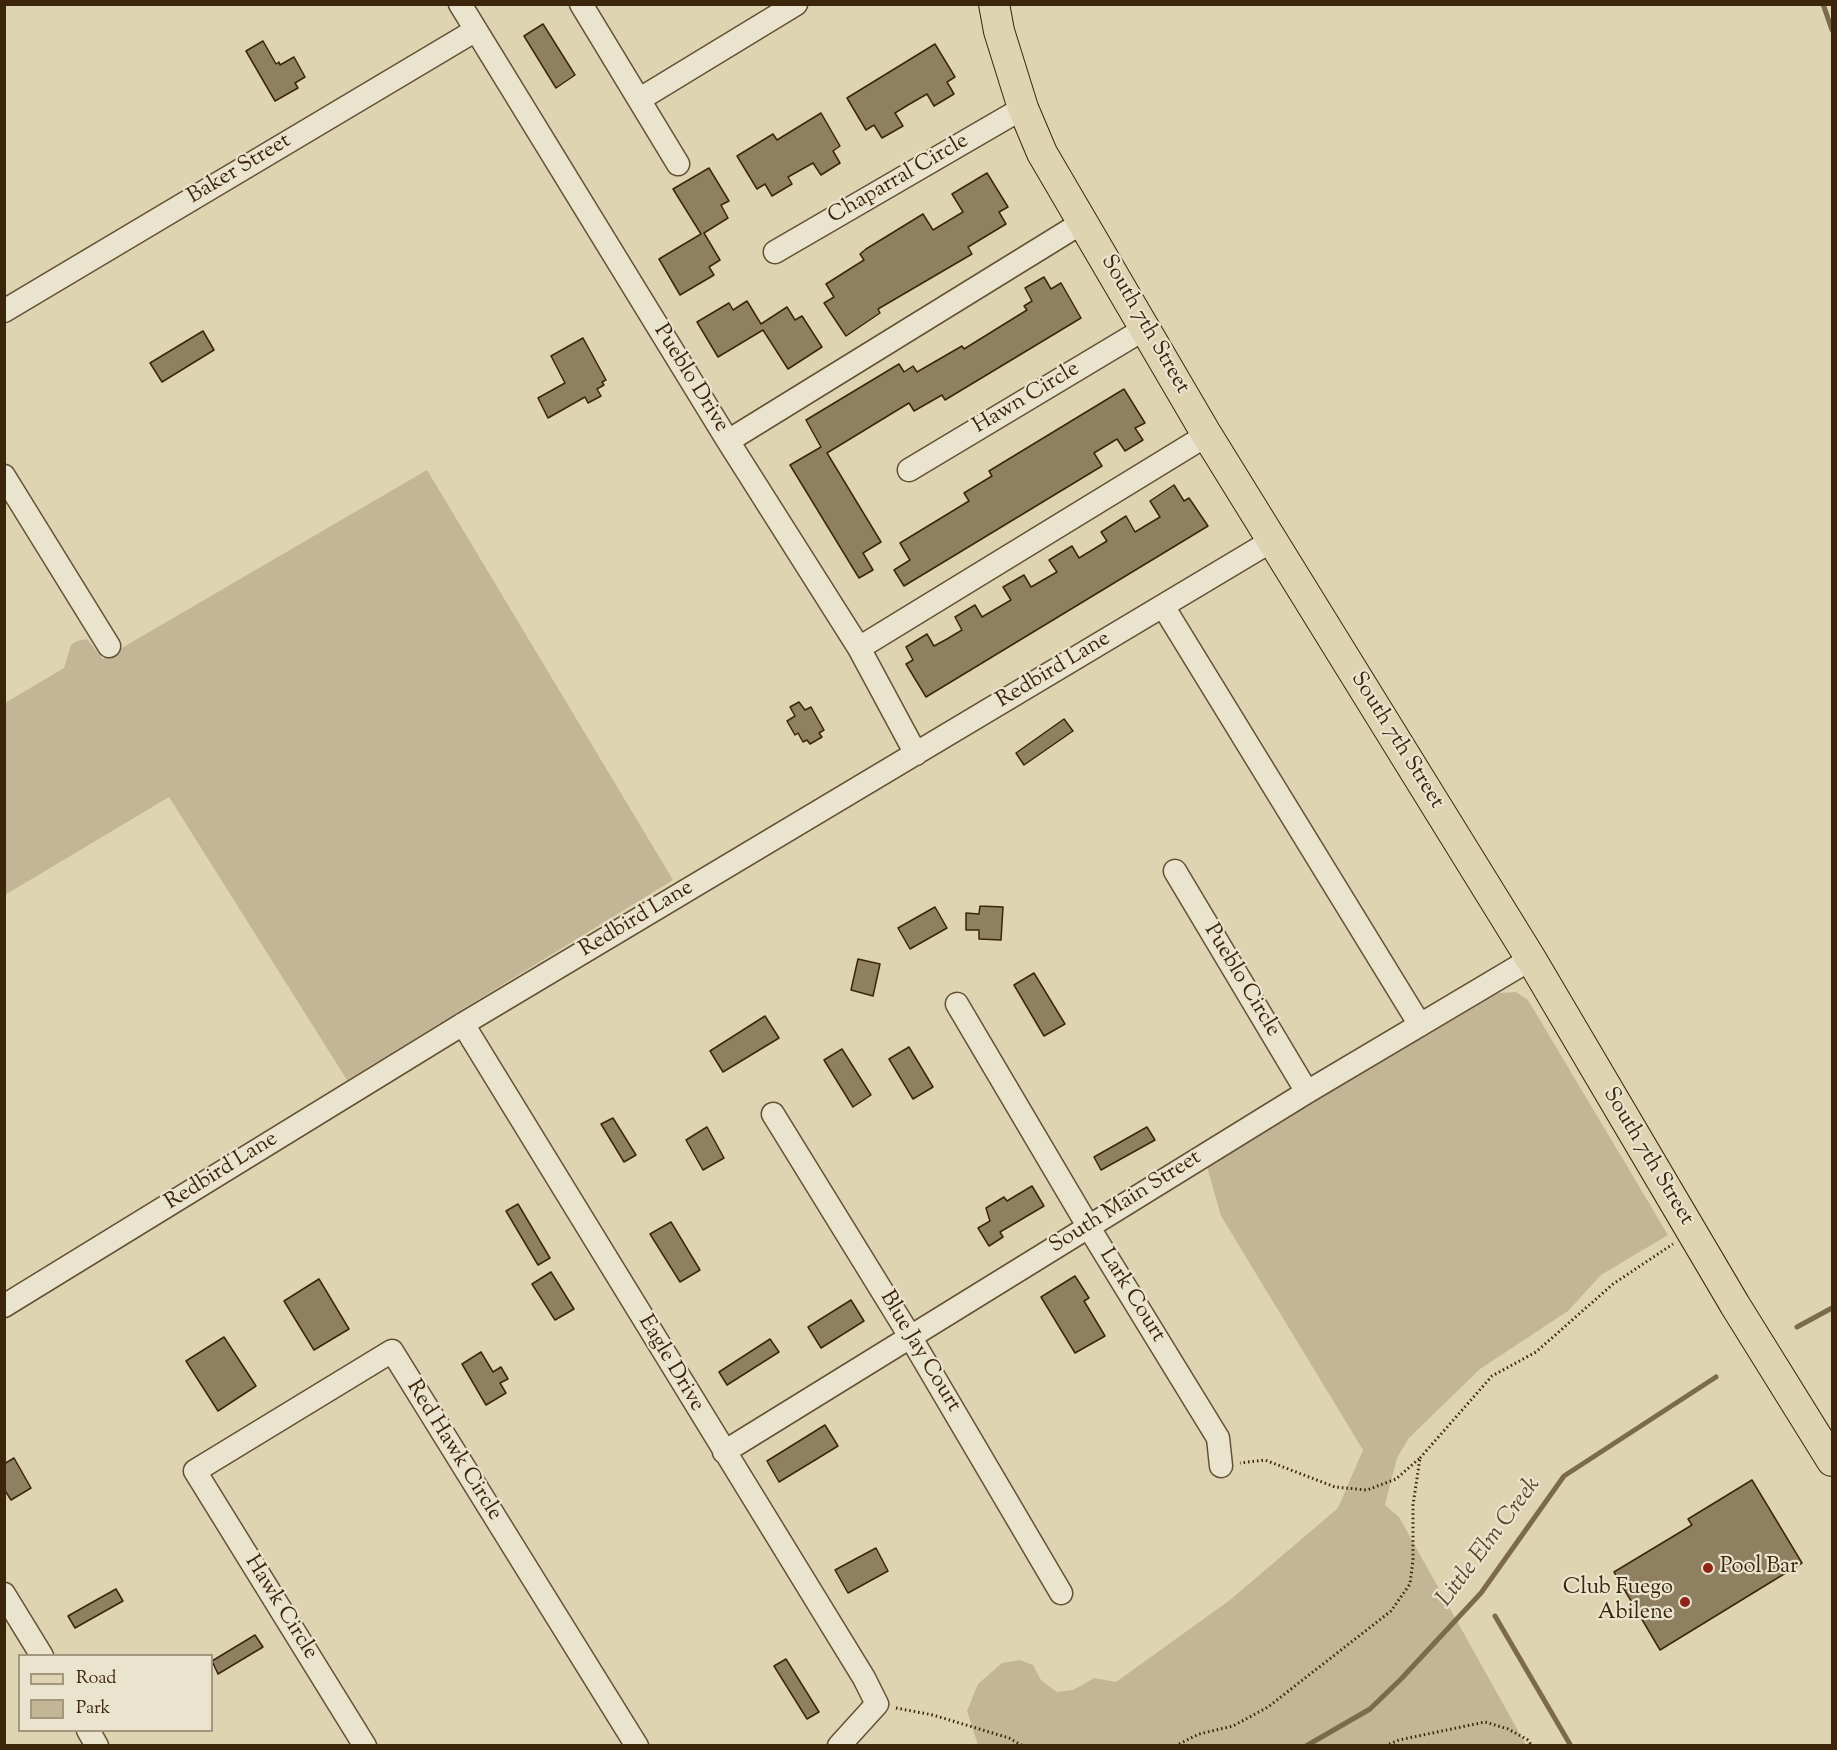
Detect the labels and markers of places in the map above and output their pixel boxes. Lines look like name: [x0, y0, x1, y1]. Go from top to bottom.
place label: Pool Bar: [1720, 1555, 1798, 1581]
marker: Pool Bar: [1701, 1561, 1715, 1575]
place label: Club Fuego Abilene: [1563, 1576, 1673, 1628]
marker: Club Fuego Abilene: [1678, 1595, 1692, 1609]

